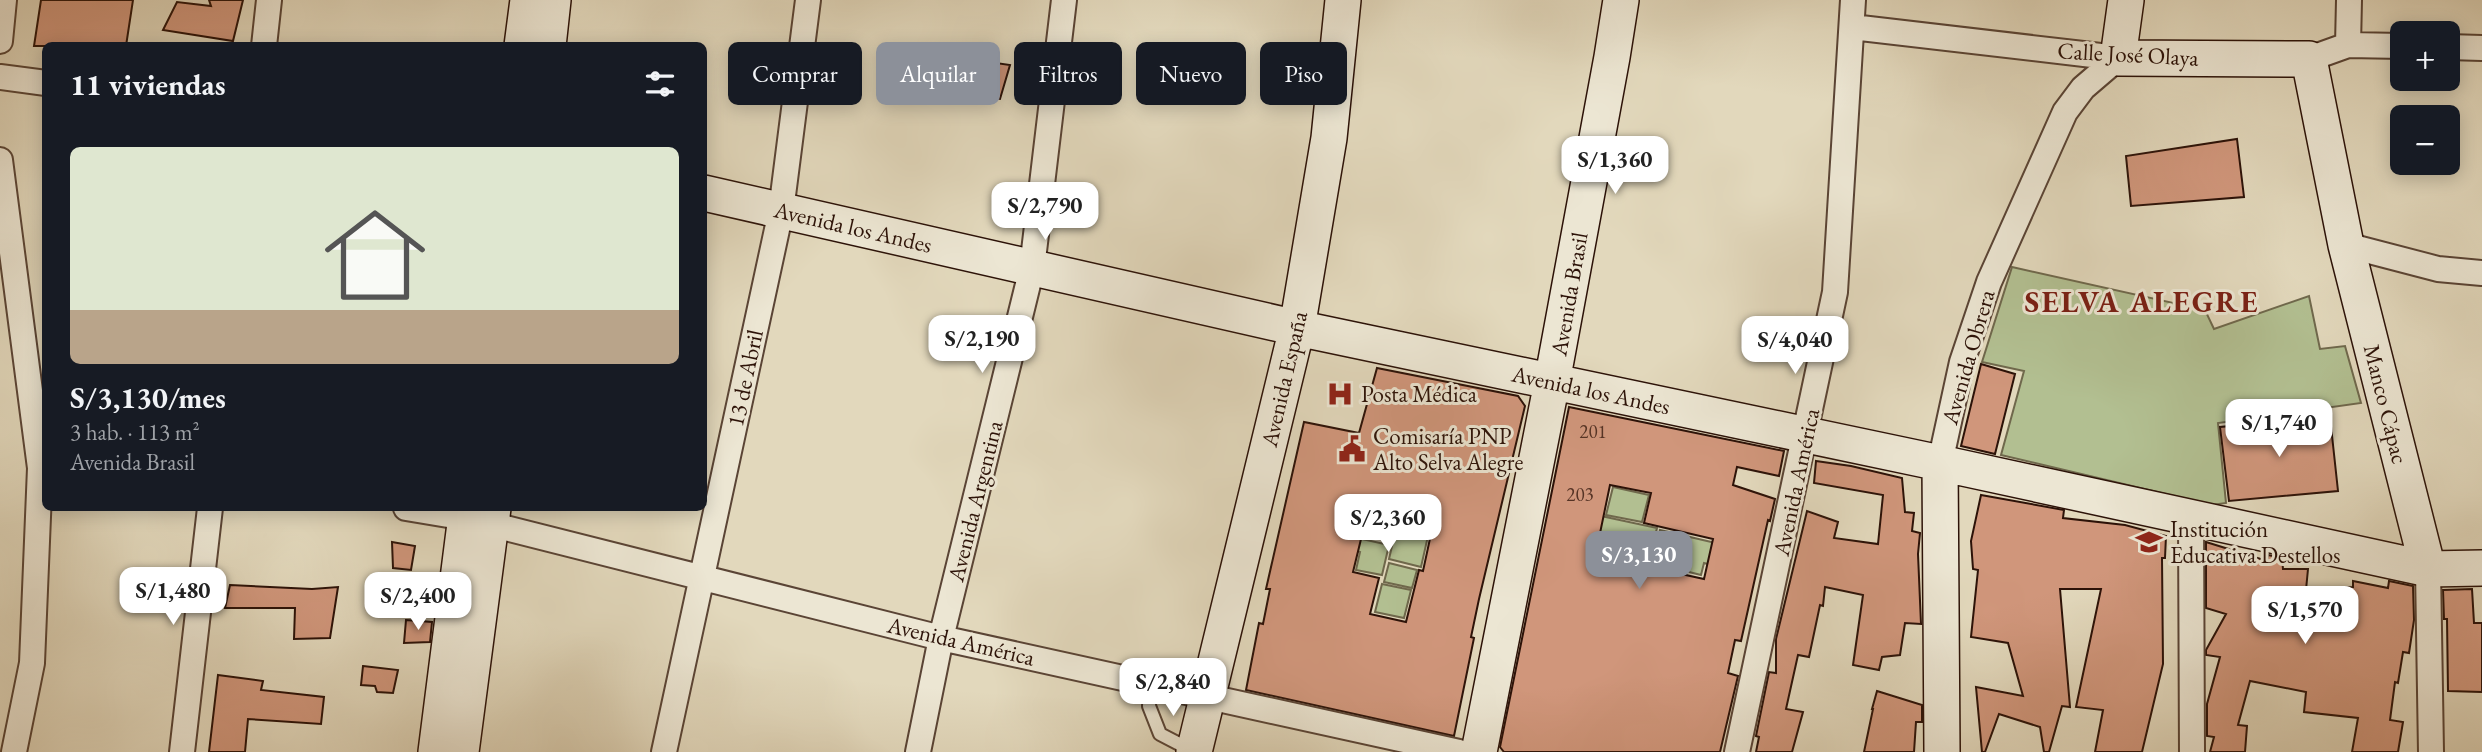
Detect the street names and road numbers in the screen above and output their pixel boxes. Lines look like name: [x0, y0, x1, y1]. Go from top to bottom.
street label: Calle José Olaya: [2057, 35, 2200, 73]
street label: Avenida los Andes: [770, 194, 935, 260]
street label: Avenida Brasil: [1543, 229, 1595, 359]
street label: Avenida Obrera: [1934, 285, 2002, 429]
street label: Avenida España: [1254, 307, 1314, 451]
street label: 13 de Abril: [720, 326, 770, 429]
street label: Manco Cápac: [2357, 341, 2415, 467]
street label: Avenida los Andes: [1508, 358, 1673, 421]
street label: Avenida América: [1765, 405, 1826, 560]
street label: Avenida Argentina: [940, 417, 1010, 586]
street label: Avenida América: [883, 609, 1038, 673]

